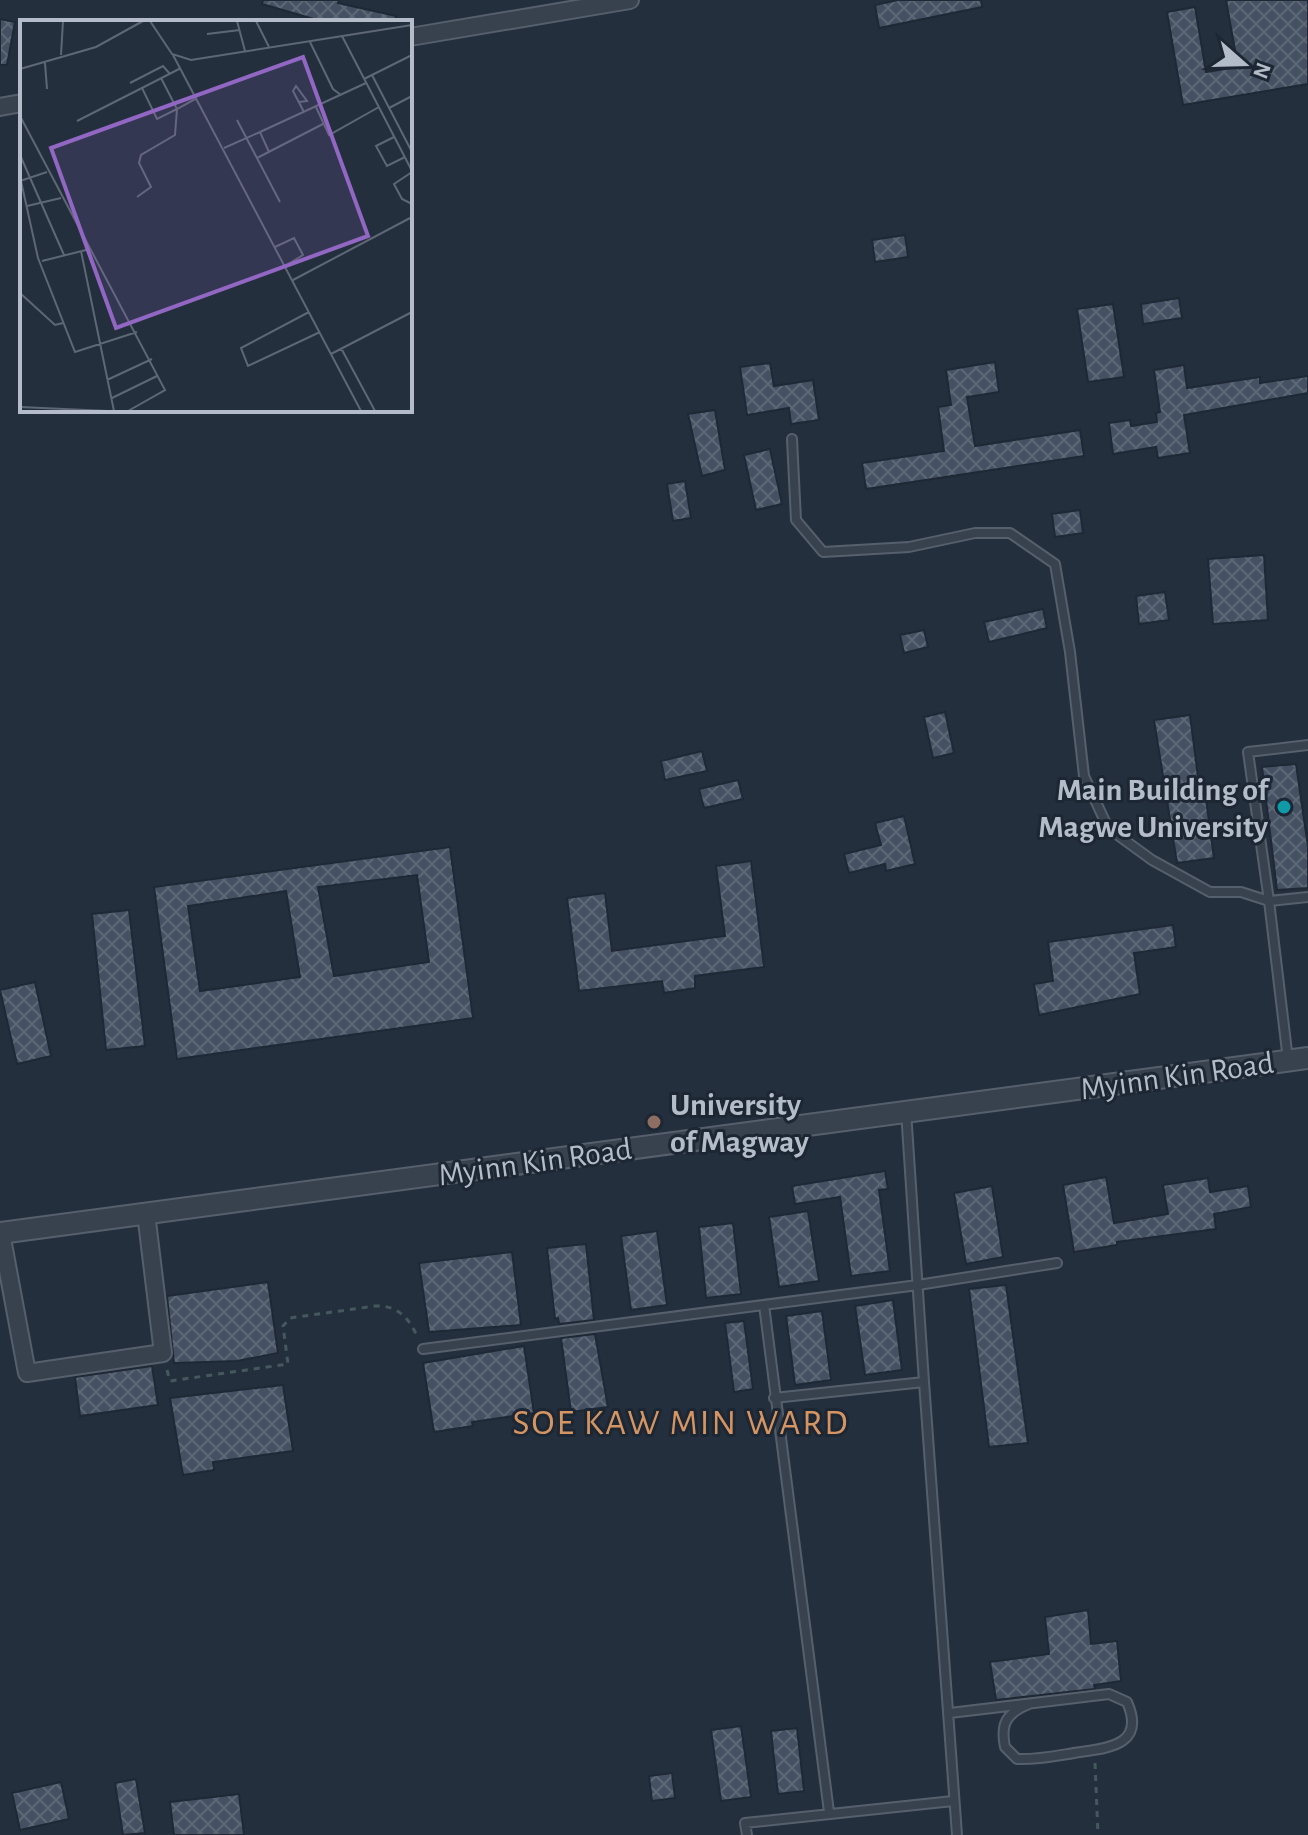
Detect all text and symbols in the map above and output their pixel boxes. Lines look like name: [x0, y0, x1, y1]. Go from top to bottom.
inset map: [20, 20, 412, 412]
north arrow: [1204, 24, 1284, 104]
text: N: [1249, 60, 1275, 81]
place label: Main Building of Magwe University: [1038, 774, 1270, 843]
marker: Main Building of Magwe University: [1275, 798, 1293, 816]
street label: Myinn Kin Road: [1078, 1047, 1276, 1105]
place label: University of Magway: [670, 1089, 809, 1158]
marker: University of Magway: [645, 1113, 663, 1131]
street label: Myinn Kin Road: [436, 1133, 634, 1191]
district label: SOE KAW MIN WARD: [513, 1405, 849, 1441]

